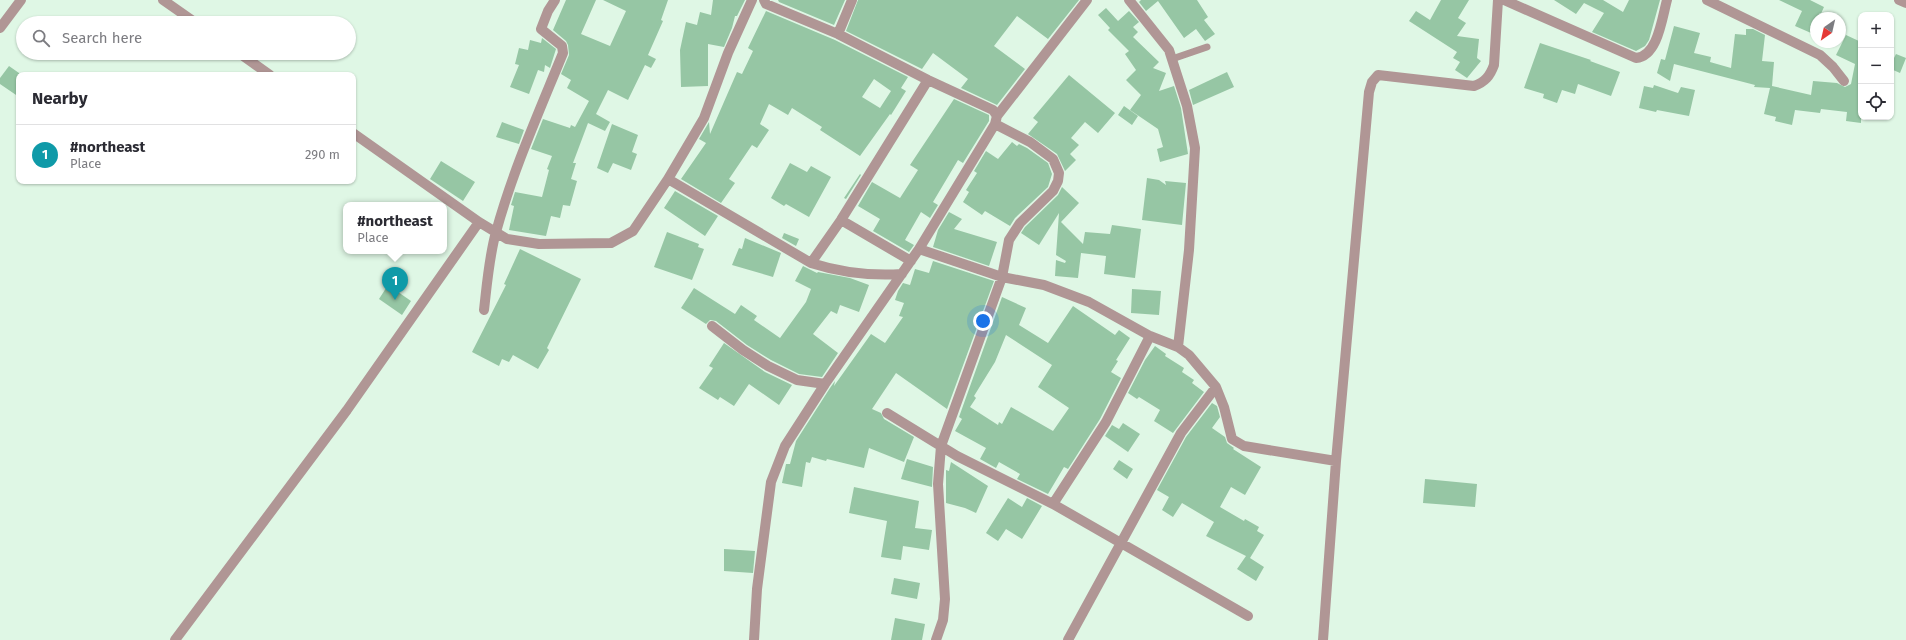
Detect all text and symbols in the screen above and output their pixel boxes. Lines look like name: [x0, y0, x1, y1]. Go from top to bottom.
north arrow: [1810, 12, 1846, 48]
map controls: [1858, 12, 1894, 120]
button: +: [1858, 12, 1894, 48]
search box: [16, 16, 356, 60]
icon: search: [30, 27, 52, 49]
text: Search here: [62, 29, 142, 47]
button: −: [1858, 48, 1894, 84]
button: locate: [1858, 84, 1894, 120]
text: Nearby: [32, 88, 87, 109]
text: #northeast: [70, 138, 145, 156]
text: 1: [42, 147, 48, 162]
text: 290 m: [305, 147, 340, 162]
text: Place: [70, 156, 101, 171]
popup: [343, 202, 447, 254]
text: #northeast: [357, 212, 433, 230]
text: Place: [357, 230, 389, 245]
pin: 1: [382, 267, 408, 300]
your location: [973, 311, 993, 331]

